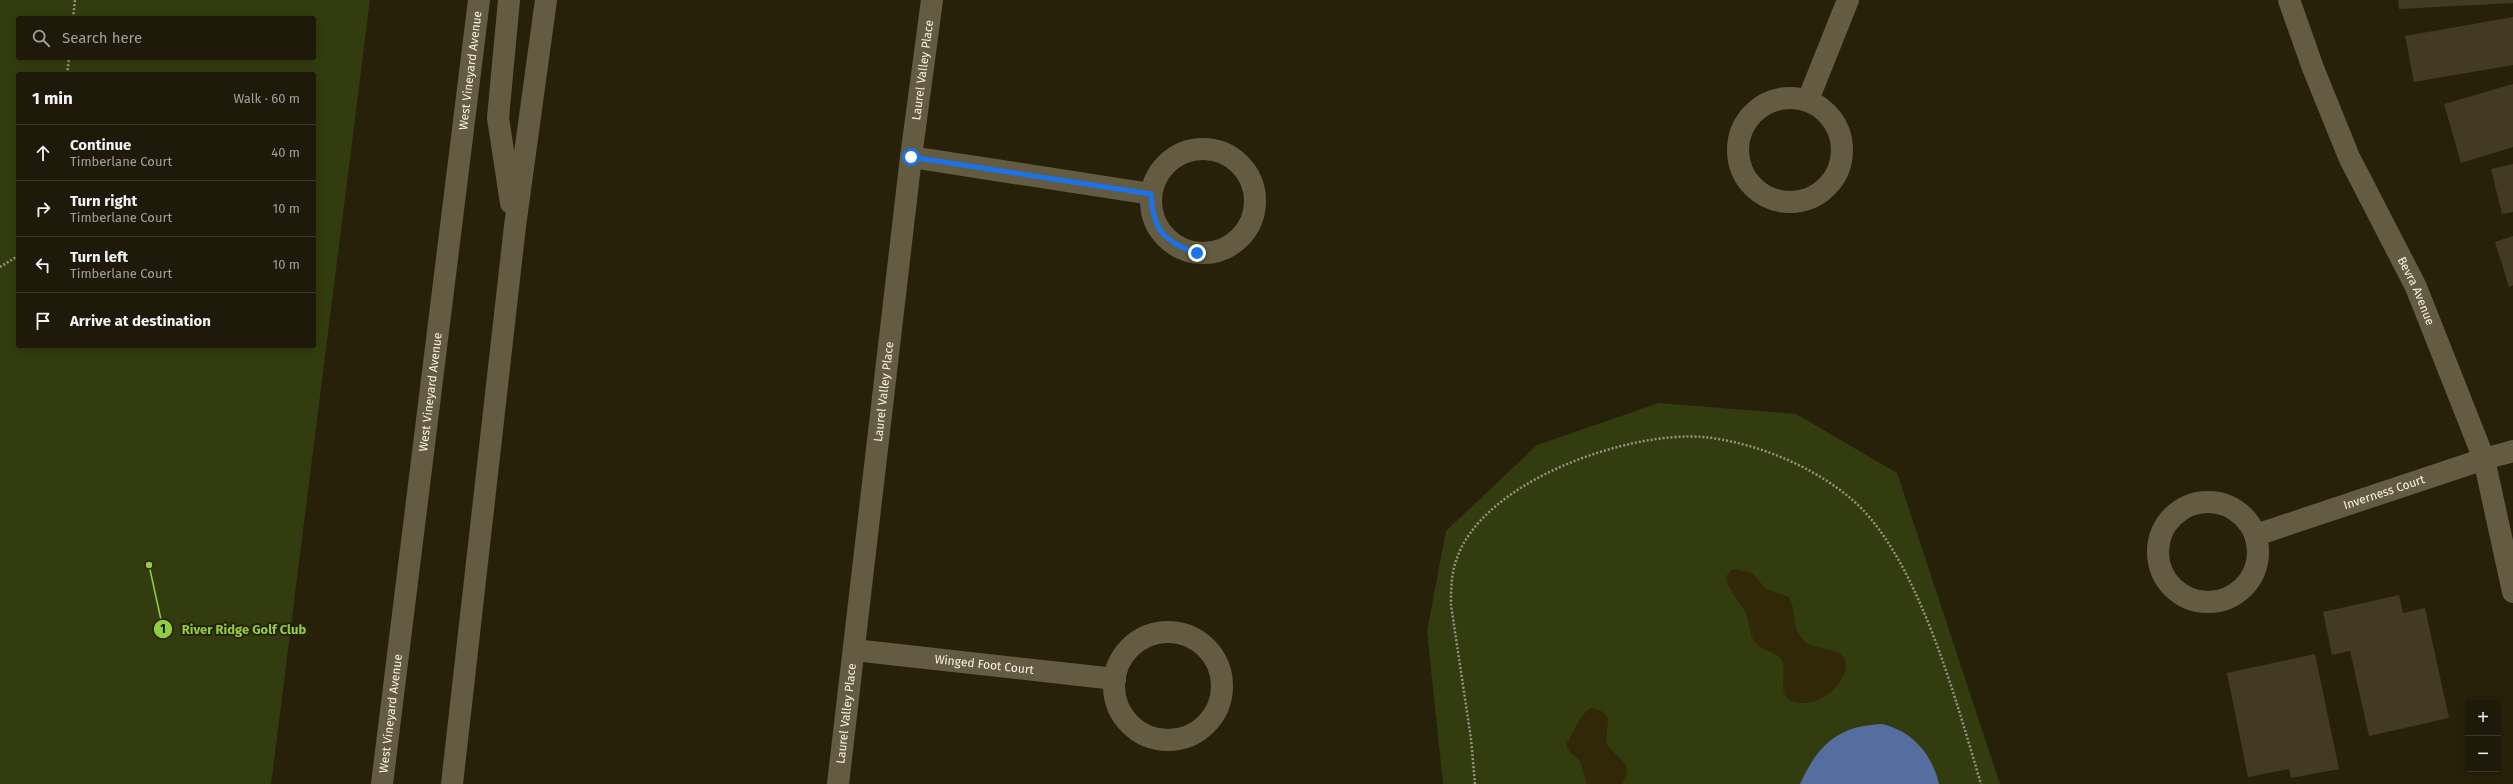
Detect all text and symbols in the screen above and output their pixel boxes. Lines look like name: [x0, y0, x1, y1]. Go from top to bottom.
street label: West Vineyard Avenue: [456, 10, 485, 131]
search box: [16, 16, 316, 60]
street label: Laurel Valley Place: [909, 19, 936, 121]
icon: search: [30, 27, 52, 49]
text: Search here: [62, 29, 142, 47]
text: 1 min: [32, 88, 73, 109]
text: Walk · 60 m: [233, 91, 300, 106]
text: Continue: [70, 136, 131, 154]
icon: ahead: [32, 142, 54, 164]
text: 40 m: [271, 145, 300, 160]
route start: [902, 148, 920, 166]
text: Timberlane Court: [70, 154, 172, 169]
text: Turn right: [70, 192, 137, 210]
icon: right: [32, 198, 54, 220]
text: 10 m: [273, 201, 300, 216]
text: Timberlane Court: [70, 210, 172, 225]
route end: [1188, 244, 1206, 262]
text: Turn left: [70, 248, 128, 266]
icon: left: [32, 254, 54, 276]
street label: Bevra Avenue: [2395, 254, 2437, 327]
text: 10 m: [273, 257, 300, 272]
text: Timberlane Court: [70, 266, 172, 281]
icon: arrive: [32, 310, 54, 332]
text: Arrive at destination: [70, 312, 211, 330]
street label: West Vineyard Avenue: [416, 332, 445, 452]
street label: Laurel Valley Place: [871, 341, 896, 443]
street label: Inverness Court: [2342, 472, 2427, 512]
callout: River Ridge Golf Club: [153, 617, 314, 642]
text: 1: [160, 622, 166, 636]
text: River Ridge Golf Club: [182, 622, 306, 637]
street label: Winged Foot Court: [934, 652, 1035, 677]
street label: West Vineyard Avenue: [376, 653, 405, 774]
street label: Laurel Valley Place: [833, 662, 859, 764]
map controls: [2465, 700, 2501, 772]
button: +: [2465, 700, 2501, 736]
button: −: [2465, 736, 2501, 772]

